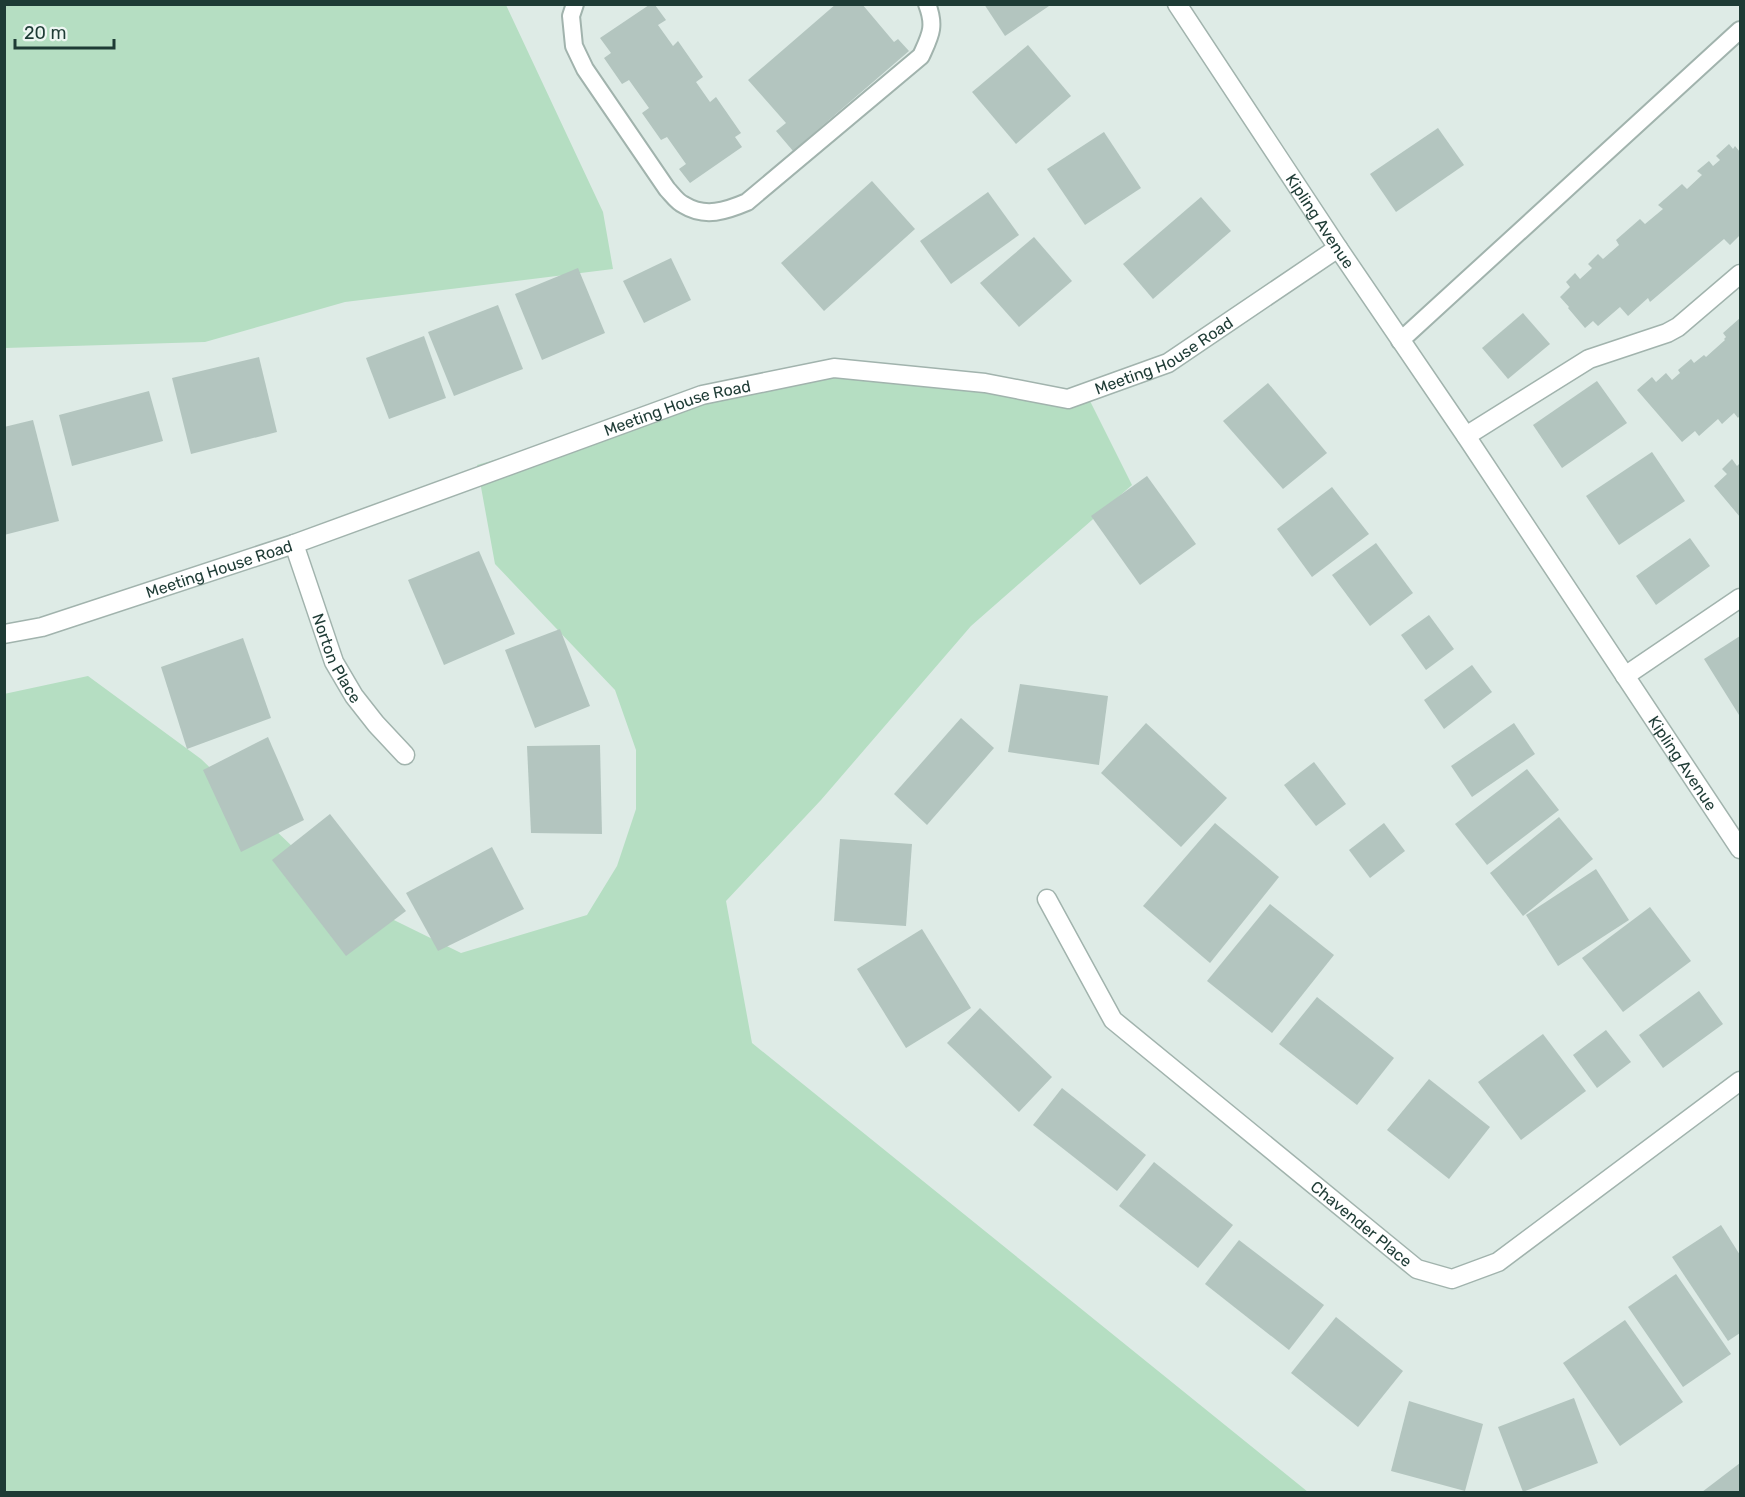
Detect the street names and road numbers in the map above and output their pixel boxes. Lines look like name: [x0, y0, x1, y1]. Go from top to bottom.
street label: Kipling Avenue: [1282, 170, 1359, 272]
street label: Meeting House Road: [1092, 313, 1236, 398]
street label: Meeting House Road: [601, 376, 752, 440]
street label: Meeting House Road: [143, 536, 295, 602]
street label: Norton Place: [309, 611, 365, 707]
street label: Kipling Avenue: [1645, 712, 1721, 814]
street label: Chavender Place: [1307, 1176, 1416, 1271]

